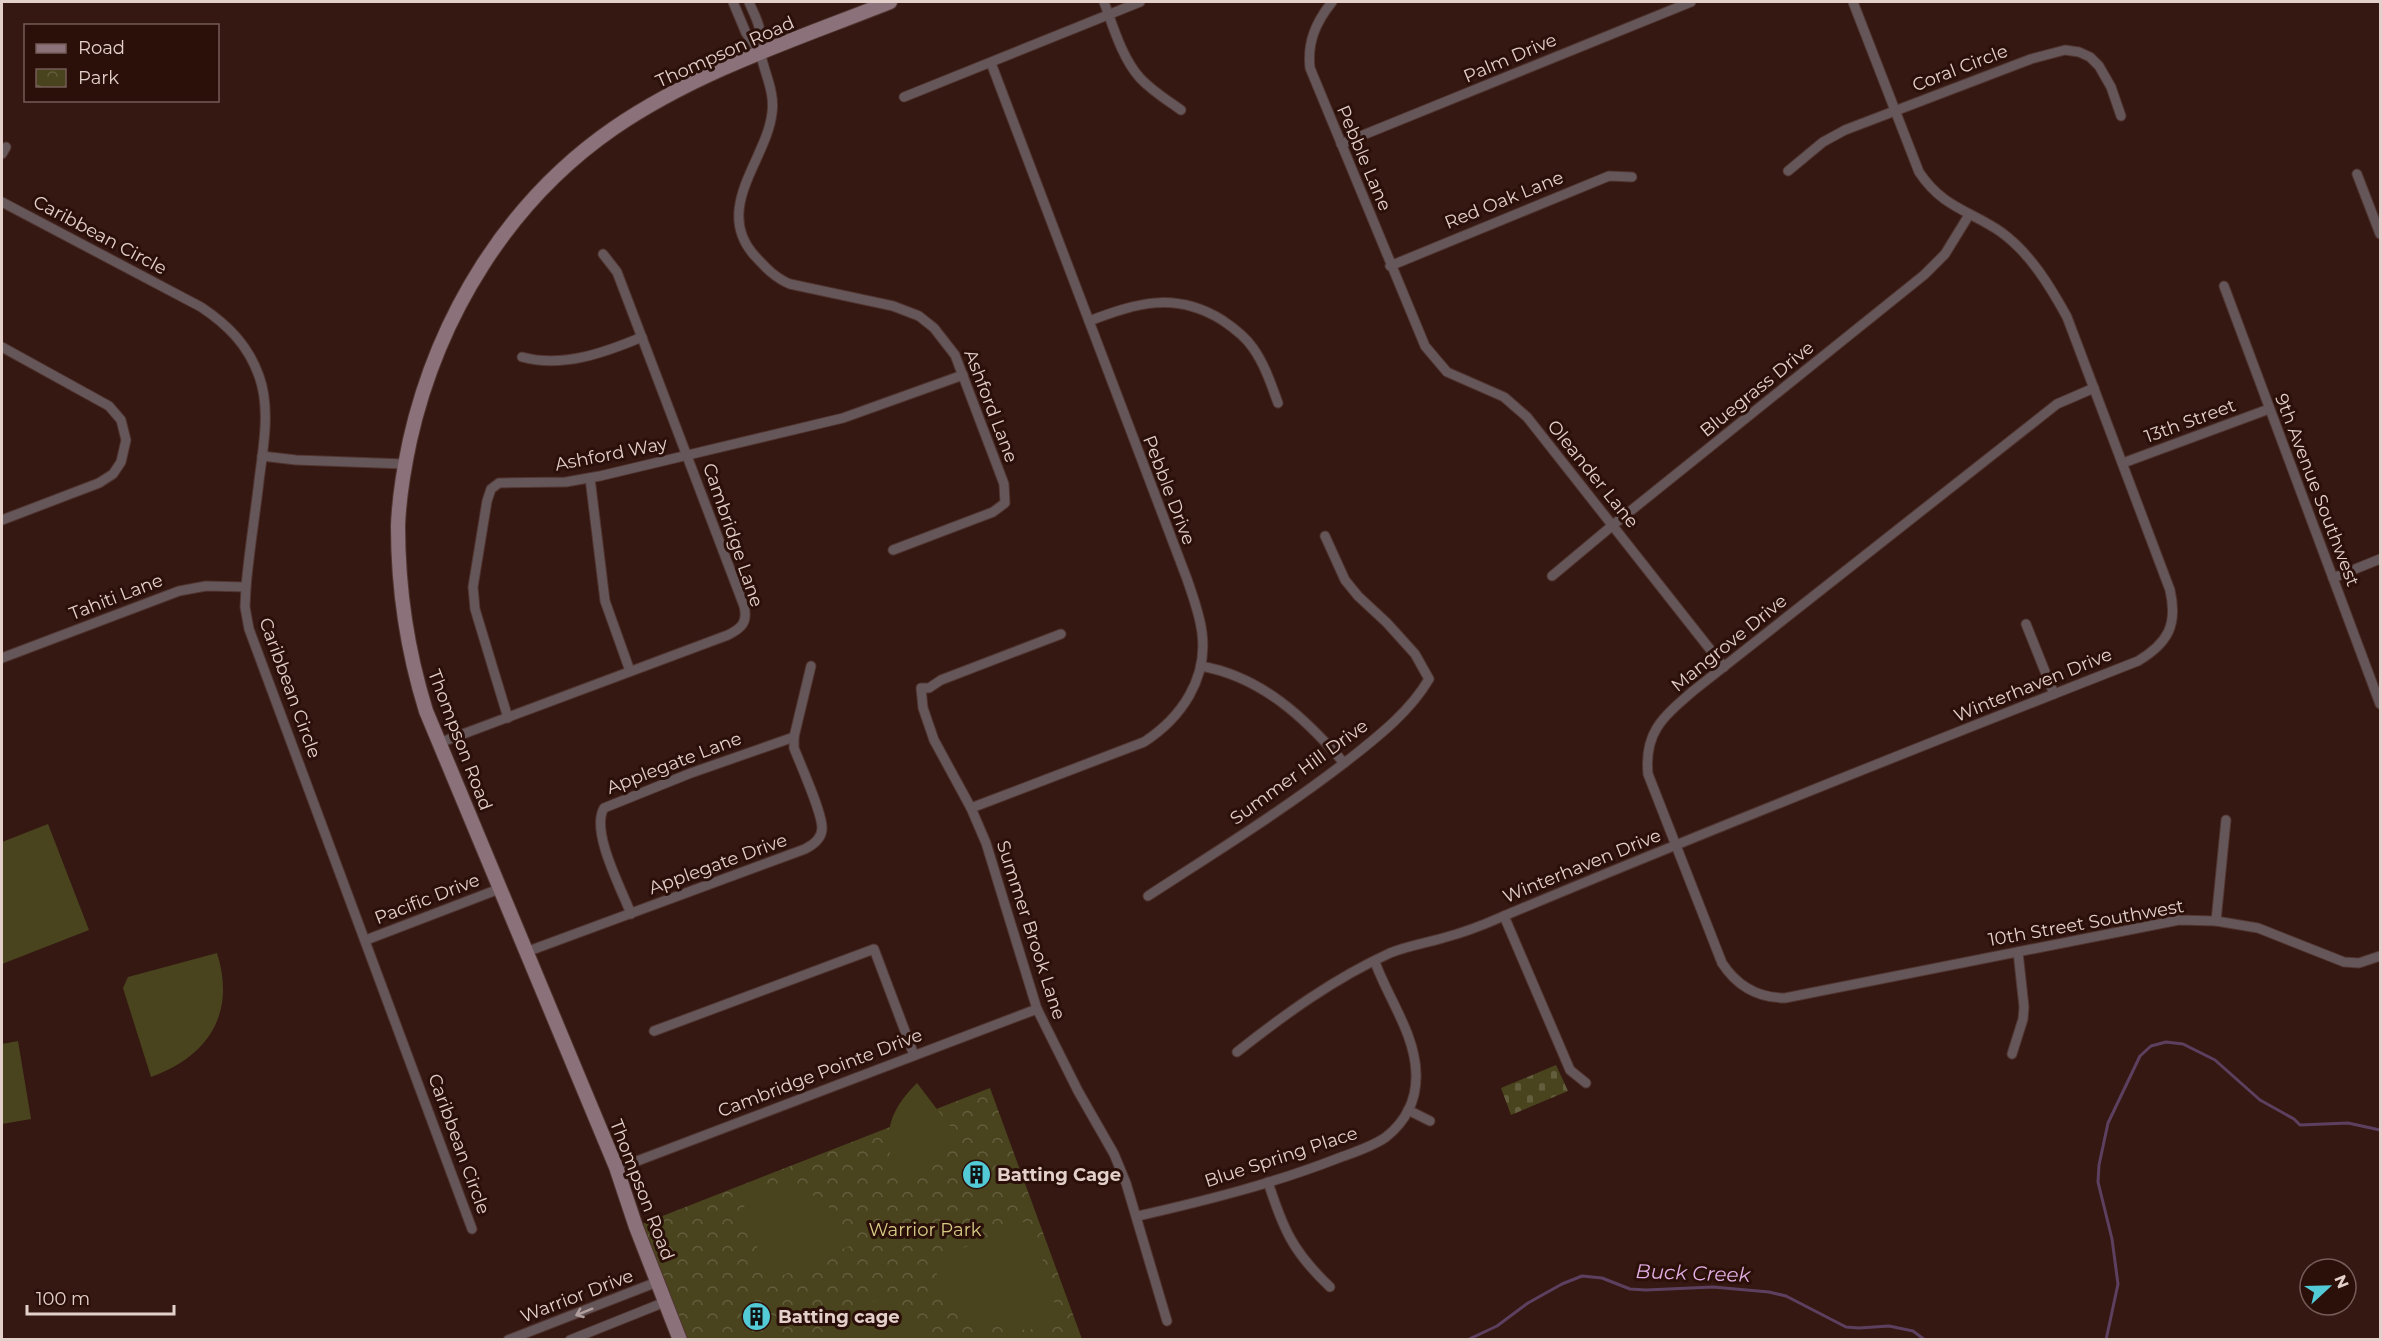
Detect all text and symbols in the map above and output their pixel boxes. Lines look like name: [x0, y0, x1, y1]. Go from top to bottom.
street label: Thompson Road: [652, 12, 798, 92]
legend: [24, 24, 219, 102]
street label: Palm Drive: [1460, 28, 1560, 87]
text: Road: [78, 37, 125, 59]
street label: Coral Circle: [1909, 40, 2011, 96]
text: Park: [78, 67, 119, 89]
street label: Pebble Lane: [1332, 102, 1396, 214]
street label: Red Oak Lane: [1441, 166, 1567, 234]
street label: Caribbean Circle: [30, 191, 171, 280]
street label: Bluegrass Drive: [1696, 336, 1819, 442]
street label: Ashford Lane: [959, 346, 1023, 466]
street label: 9th Avenue Southwest: [2270, 391, 2364, 589]
street label: 13th Street: [2141, 394, 2239, 448]
street label: Oleander Lane: [1543, 416, 1643, 533]
street label: Ashford Way: [553, 432, 669, 476]
street label: Pebble Drive: [1138, 432, 1200, 548]
street label: Cambridge Lane: [698, 460, 768, 610]
street label: Tahiti Lane: [66, 569, 166, 625]
street label: Mangrove Drive: [1667, 590, 1791, 696]
street label: Caribbean Circle: [254, 615, 326, 761]
street label: Winterhaven Drive: [1951, 643, 2115, 727]
street label: Thompson Road: [423, 666, 497, 814]
street label: Summer Hill Drive: [1226, 714, 1372, 829]
street label: Applegate Lane: [603, 727, 745, 799]
street label: Winterhaven Drive: [1500, 824, 1664, 908]
street label: Applegate Drive: [646, 829, 790, 899]
street label: Summer Brook Lane: [992, 838, 1070, 1022]
street label: Pacific Drive: [371, 869, 483, 929]
street label: 10th Street Southwest: [1987, 895, 2185, 951]
street label: Cambridge Pointe Drive: [715, 1024, 925, 1122]
street label: Caribbean Circle: [423, 1071, 495, 1217]
street label: Thompson Road: [605, 1116, 679, 1264]
street label: Blue Spring Place: [1202, 1122, 1360, 1192]
building icon: Batting Cage: [960, 1159, 992, 1191]
place label: Batting Cage: [997, 1164, 1121, 1186]
park label: Warrior Park: [869, 1219, 982, 1241]
north arrow: [2298, 1257, 2358, 1317]
water label: Buck Creek: [1635, 1259, 1752, 1287]
street label: Warrior Drive: [518, 1264, 637, 1328]
text: N: [2330, 1272, 2353, 1291]
scale bar: [27, 1278, 174, 1316]
text: 100 m: [36, 1288, 90, 1310]
building icon: Batting cage: [741, 1301, 773, 1333]
place label: Batting cage: [778, 1306, 900, 1328]
one-way arrow: [575, 1307, 593, 1318]

